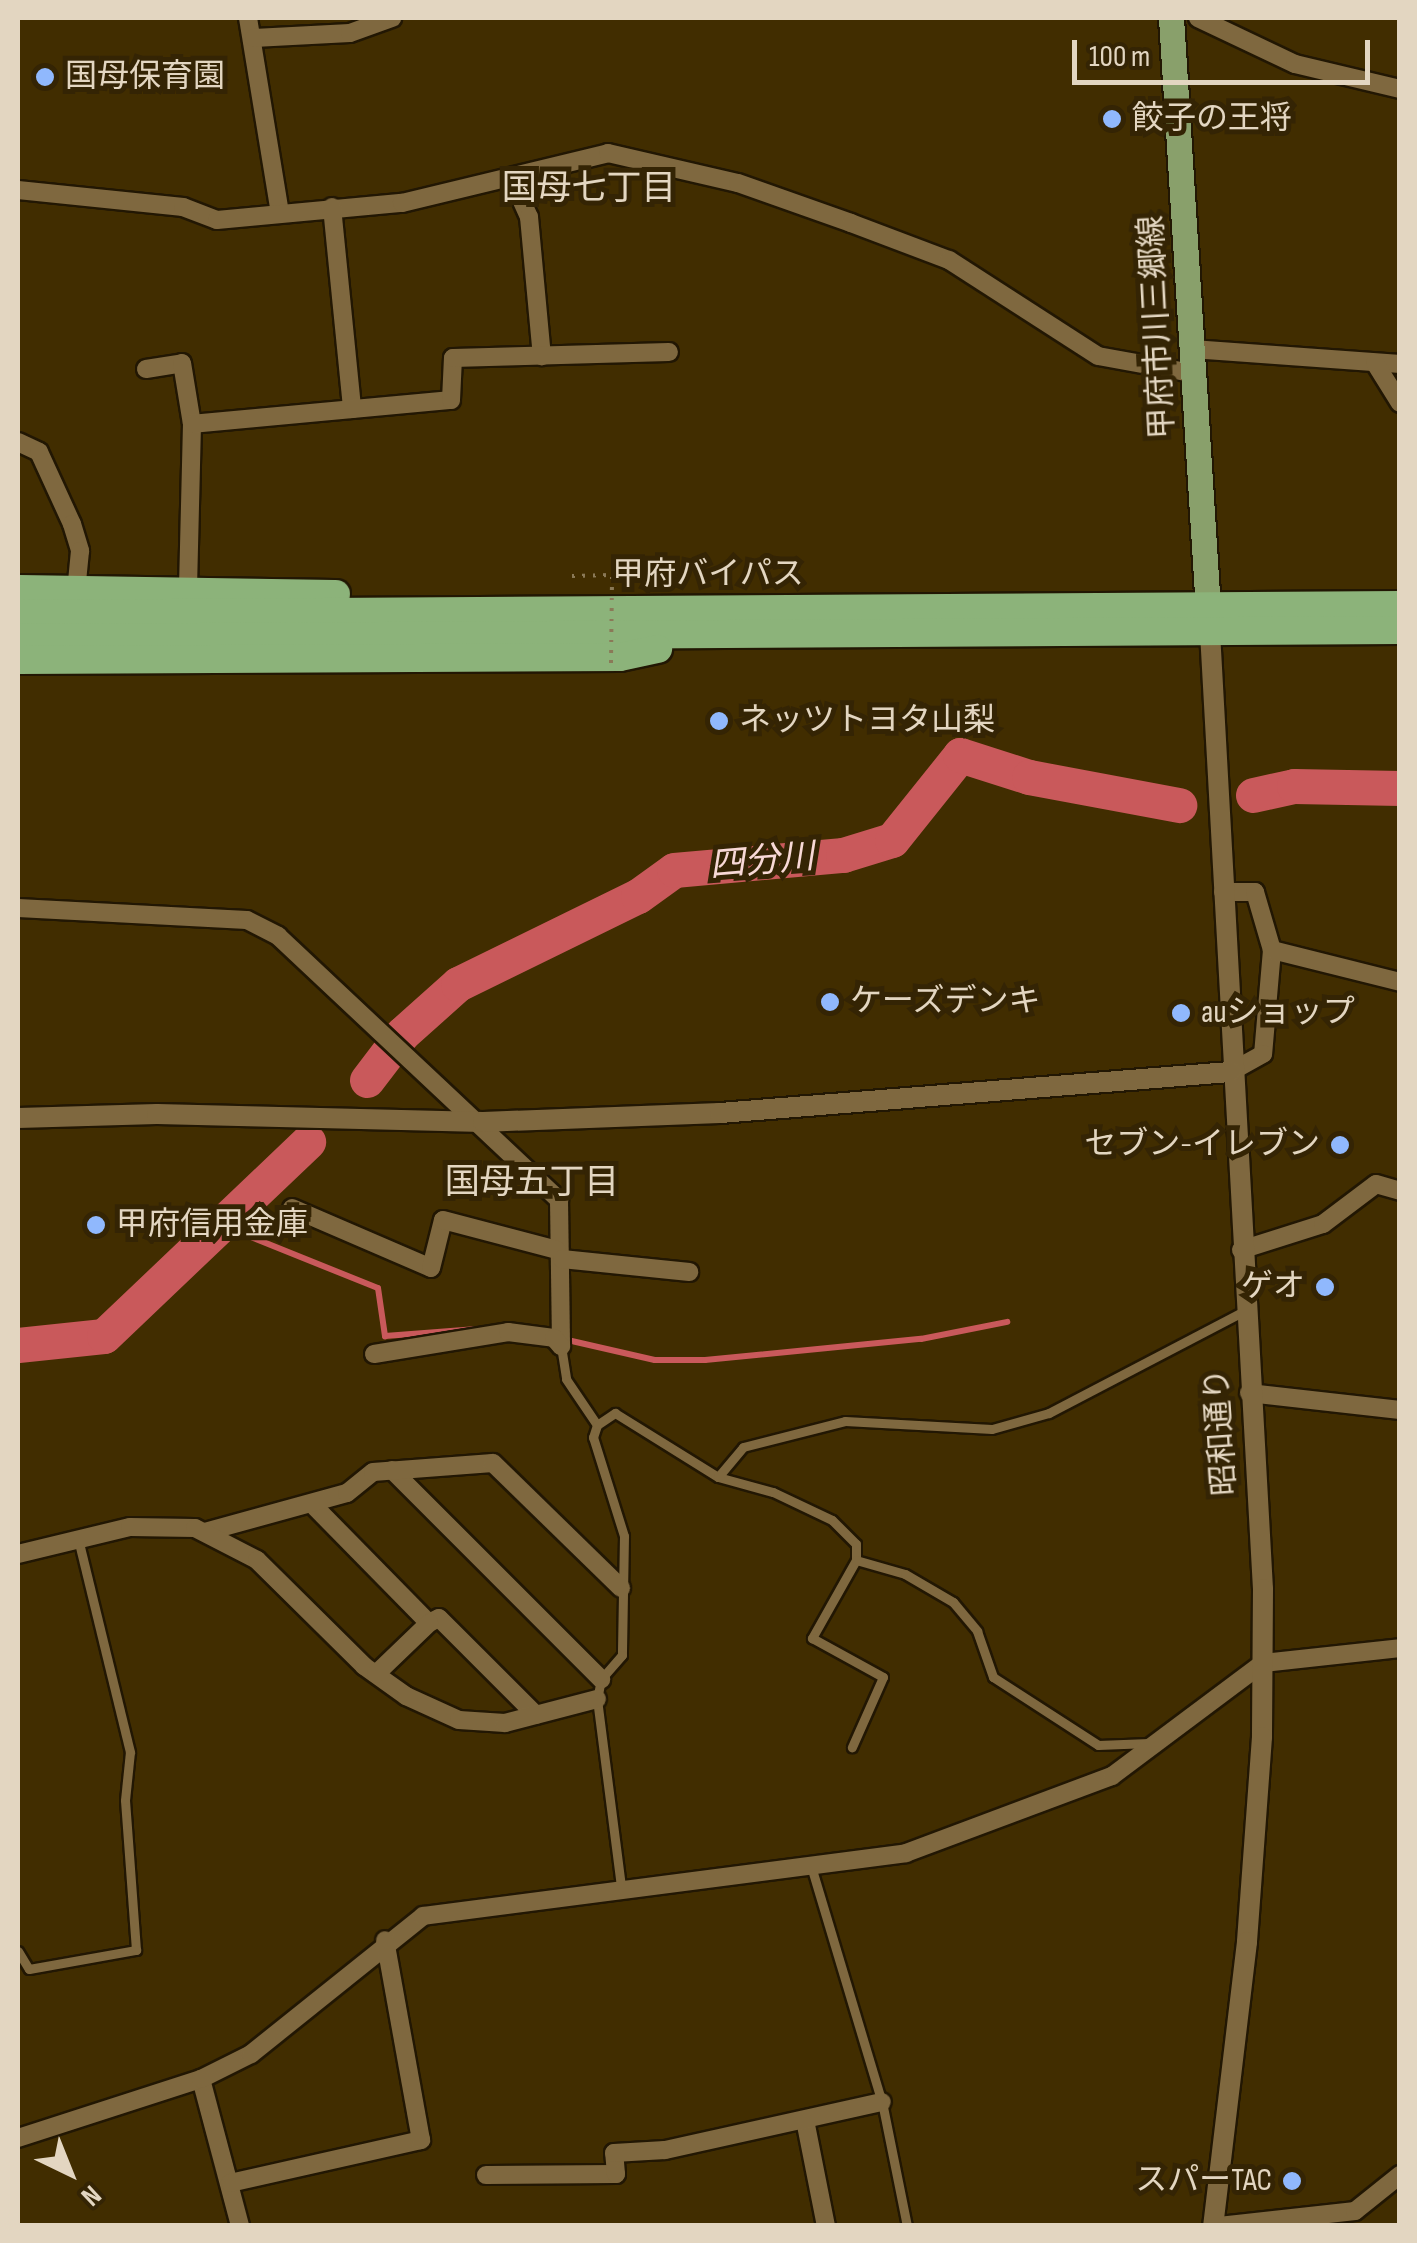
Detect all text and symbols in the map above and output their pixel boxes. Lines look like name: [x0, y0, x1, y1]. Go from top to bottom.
scale bar: [1077, 20, 1374, 82]
text: 100 m: [1089, 39, 1150, 75]
place label: 国母保育園: [65, 58, 225, 96]
marker: 国母保育園: [34, 66, 56, 88]
place label: 餃子の王将: [1132, 100, 1292, 138]
marker: 餃子の王将: [1101, 108, 1123, 130]
district label: 国母七丁目: [502, 168, 676, 210]
street label: 甲府市川三郷線: [1133, 214, 1183, 440]
street label: 甲府バイパス: [612, 556, 804, 594]
place label: ネッツトヨタ山梨: [739, 702, 995, 740]
marker: ネッツトヨタ山梨: [708, 710, 730, 732]
water label: 四分川: [708, 837, 816, 887]
place label: ケーズデンキ: [850, 983, 1042, 1021]
marker: ケーズデンキ: [819, 991, 841, 1013]
place label: auショップ: [1201, 994, 1355, 1032]
marker: auショップ: [1170, 1002, 1192, 1024]
place label: セブン-イレブン: [1084, 1126, 1320, 1164]
marker: セブン-イレブン: [1329, 1134, 1351, 1156]
district label: 国母五丁目: [445, 1162, 619, 1204]
place label: 甲府信用金庫: [116, 1206, 308, 1244]
marker: 甲府信用金庫: [85, 1214, 107, 1236]
place label: ゲオ: [1241, 1268, 1305, 1306]
marker: ゲオ: [1314, 1276, 1336, 1298]
street label: 昭和通り: [1198, 1367, 1246, 1497]
north arrow: [20, 2123, 120, 2223]
place label: スパーTAC: [1135, 2162, 1272, 2200]
marker: スパーTAC: [1281, 2170, 1303, 2192]
text: N: [74, 2178, 108, 2212]

